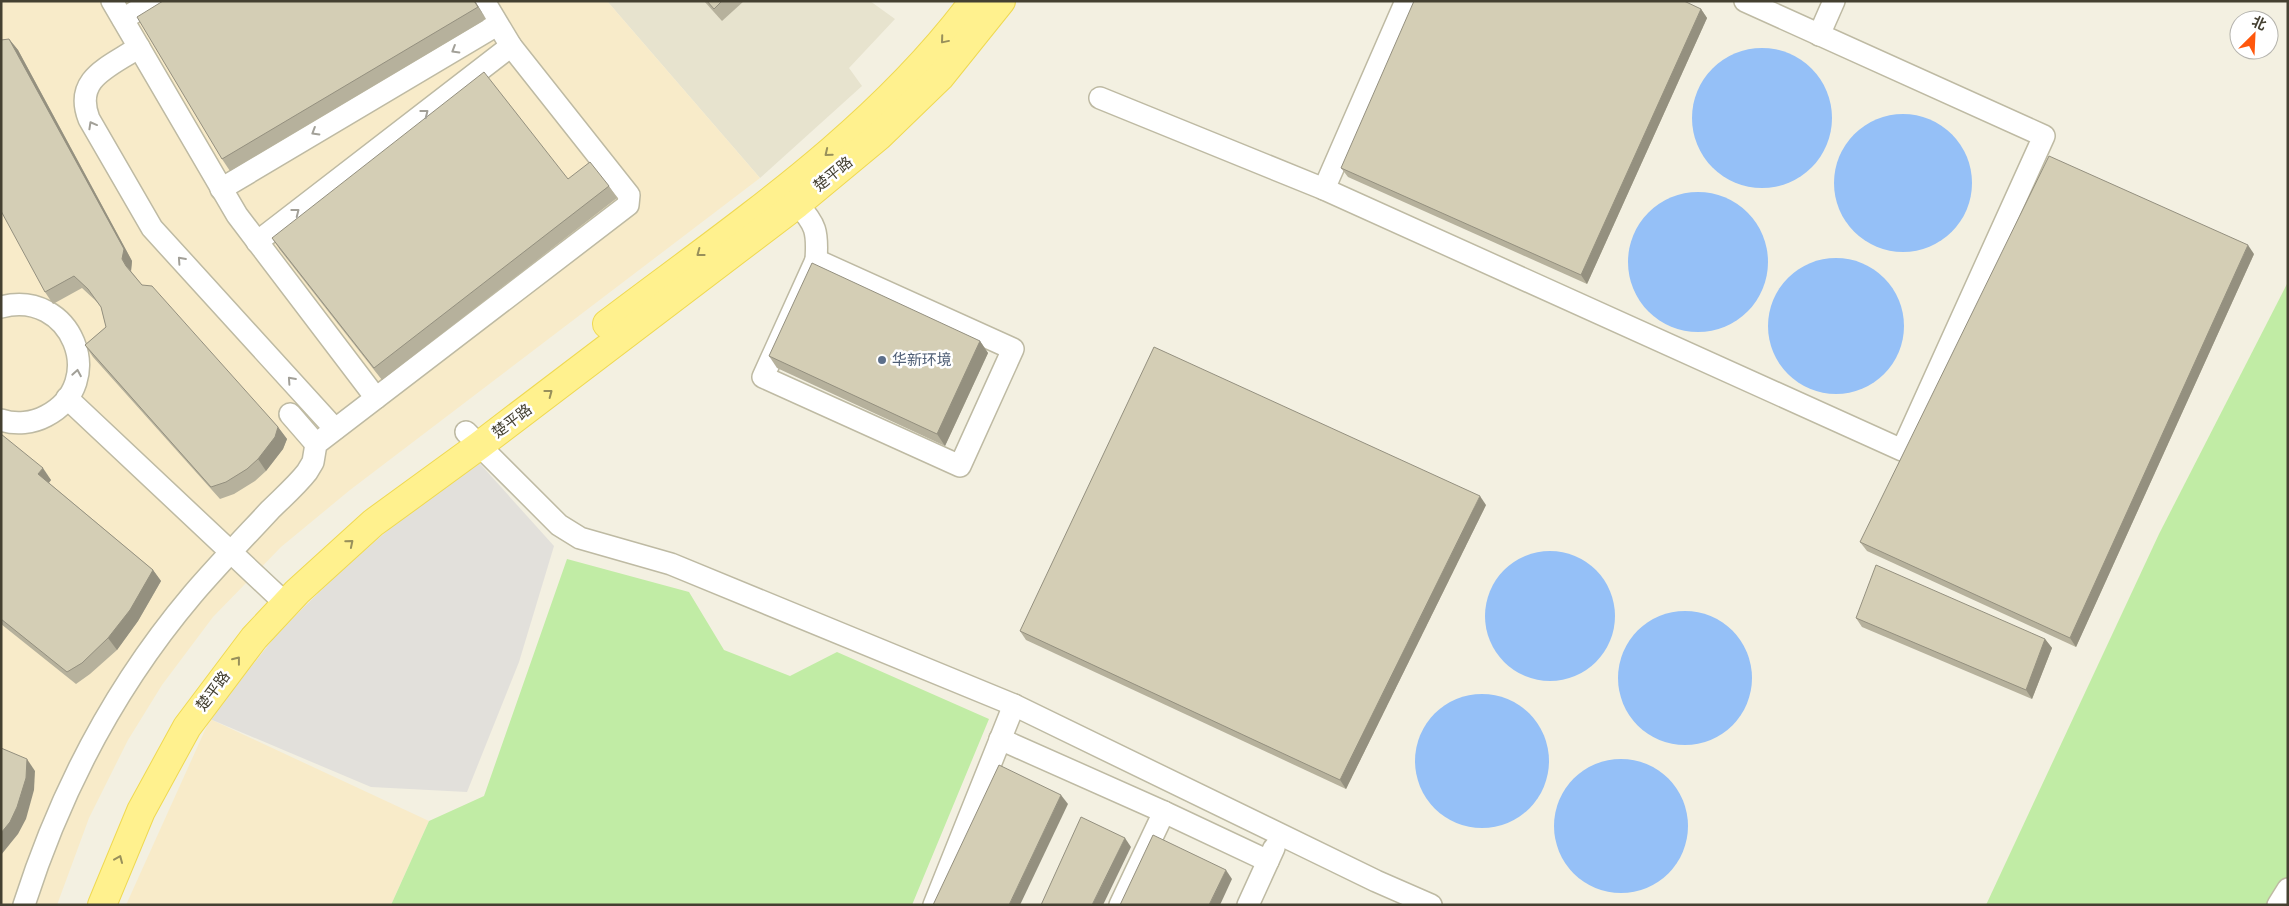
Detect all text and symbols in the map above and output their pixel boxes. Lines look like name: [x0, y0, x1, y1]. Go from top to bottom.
north arrow: [2229, 10, 2279, 60]
text: 北: [2249, 12, 2269, 34]
one-way arrow: [941, 34, 950, 43]
one-way arrow: [452, 43, 461, 53]
one-way arrow: [419, 110, 428, 118]
one-way arrow: [89, 121, 99, 130]
one-way arrow: [312, 126, 321, 136]
one-way arrow: [825, 148, 834, 156]
street label: 楚平路: [809, 152, 856, 195]
one-way arrow: [290, 209, 300, 218]
one-way arrow: [697, 248, 706, 256]
one-way arrow: [178, 257, 187, 266]
place label: 华新环境: [892, 350, 952, 369]
marker: 华新环境: [876, 354, 888, 366]
one-way arrow: [71, 369, 81, 378]
one-way arrow: [287, 377, 296, 386]
one-way arrow: [543, 390, 552, 398]
street label: 楚平路: [488, 399, 535, 442]
one-way arrow: [344, 540, 353, 549]
one-way arrow: [231, 657, 239, 666]
street label: 楚平路: [191, 667, 234, 714]
one-way arrow: [113, 855, 124, 864]

